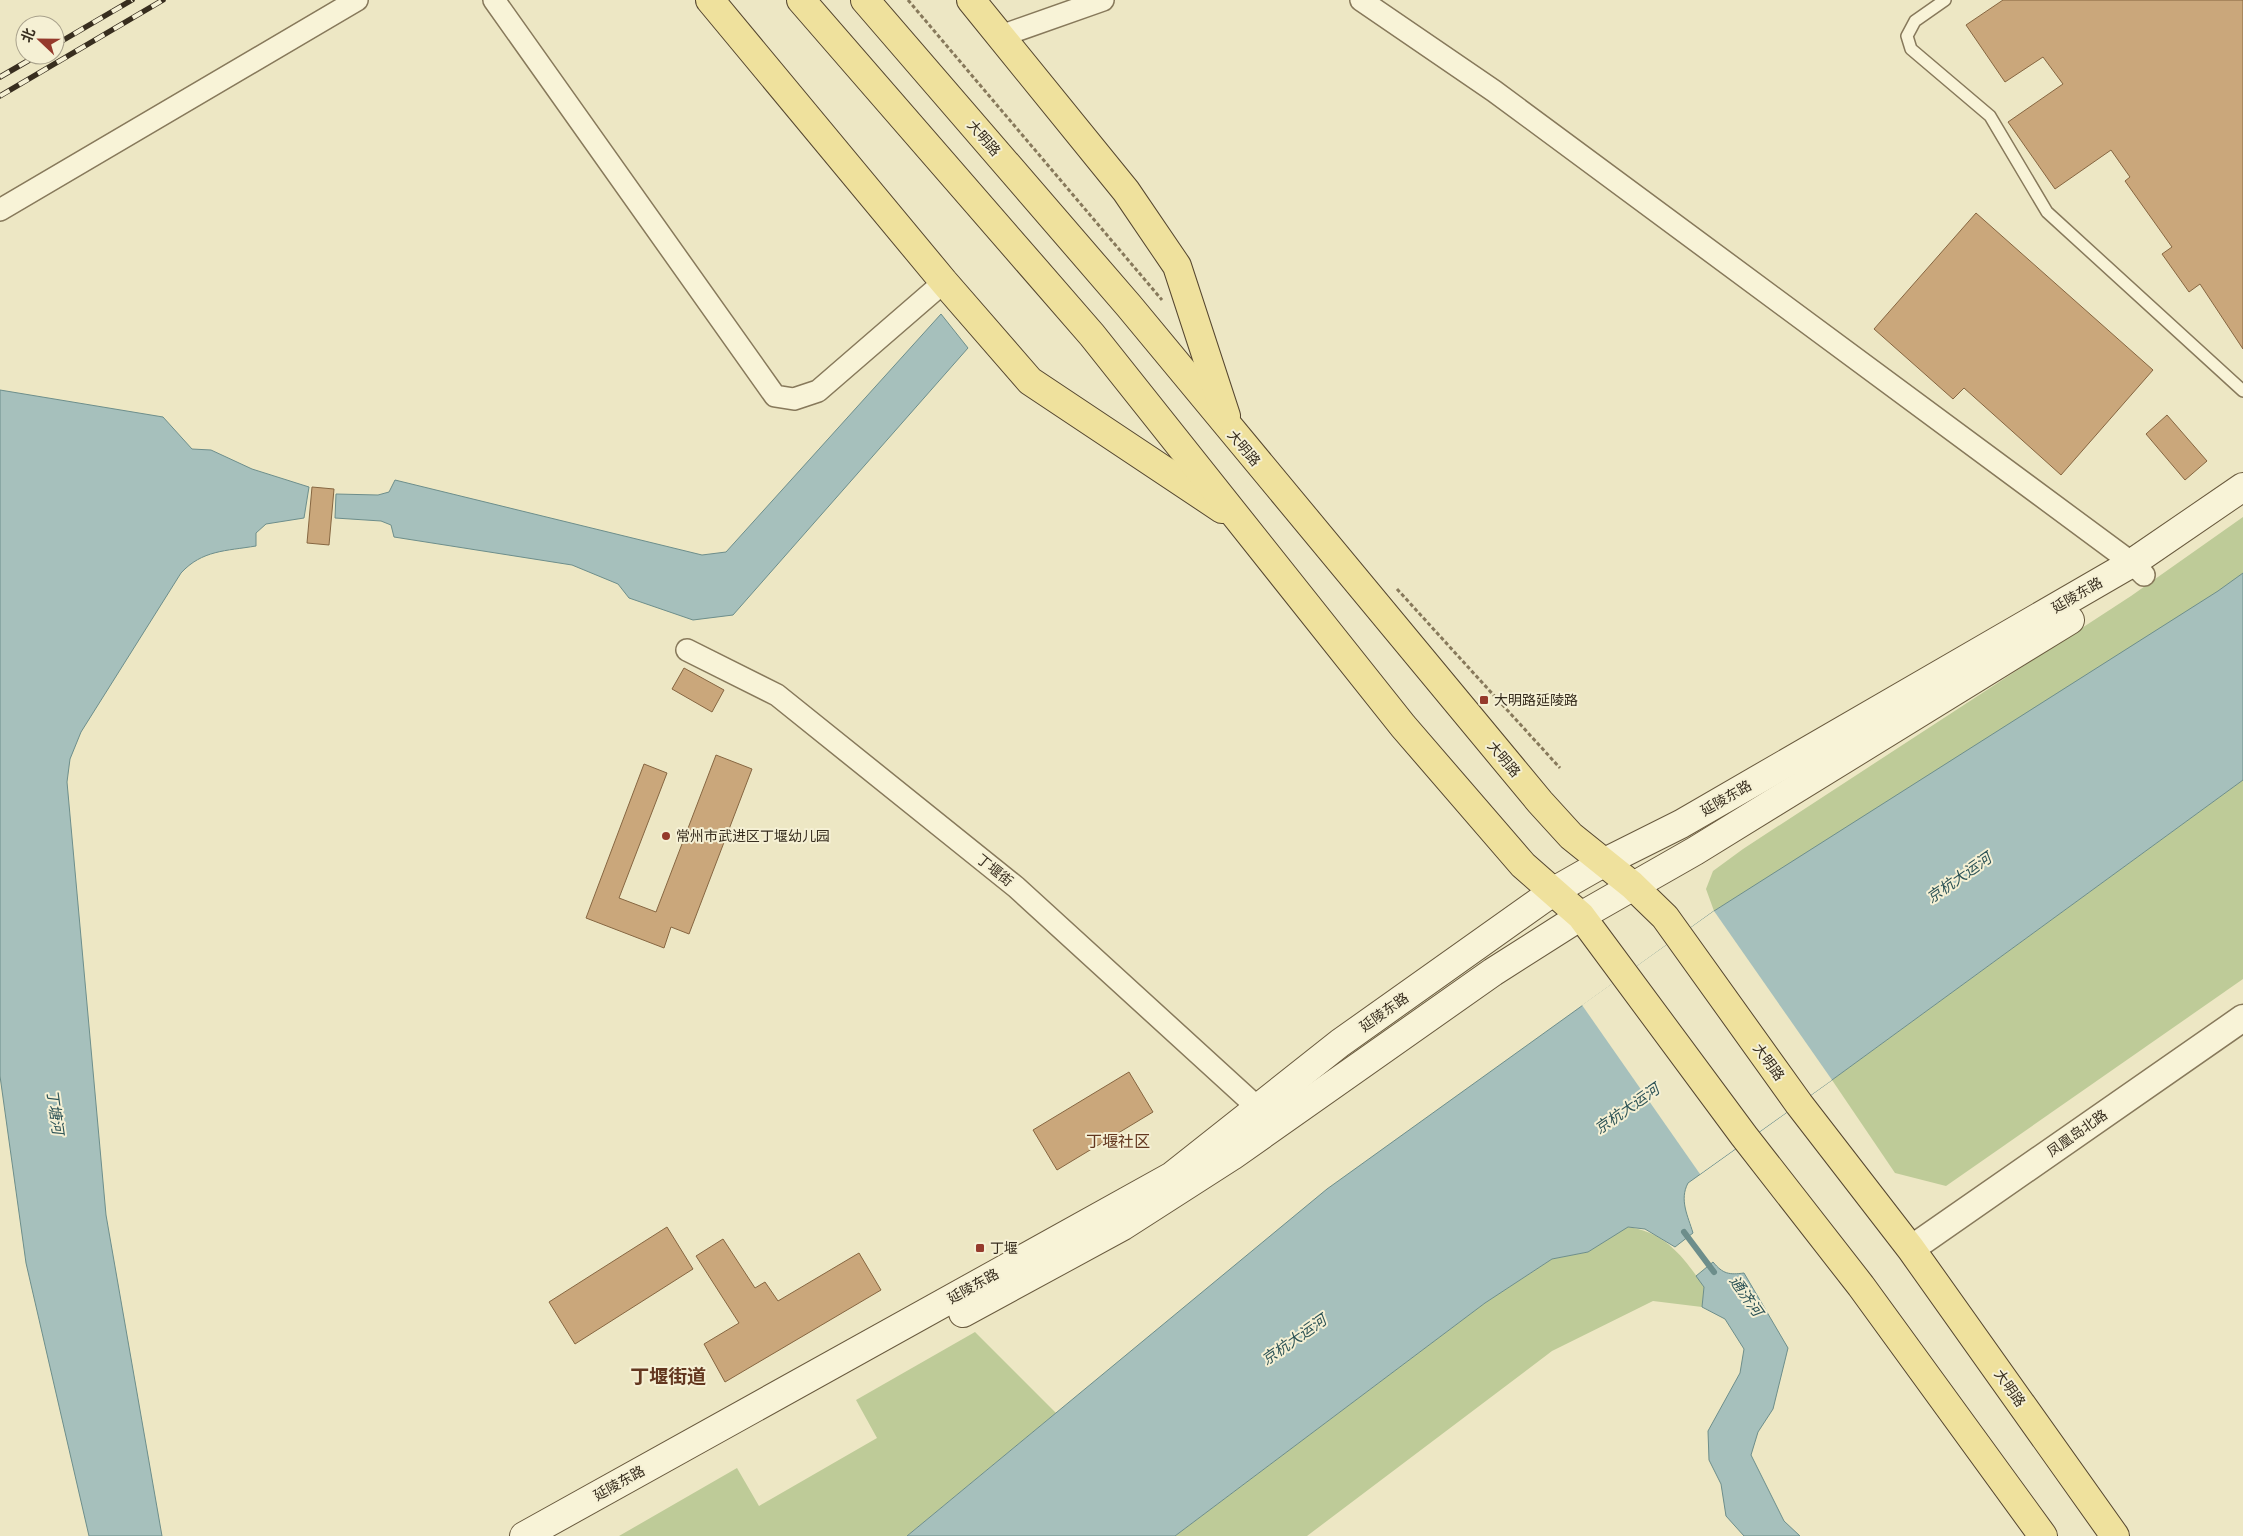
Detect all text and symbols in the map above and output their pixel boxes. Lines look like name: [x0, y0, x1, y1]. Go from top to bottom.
north arrow: [15, 15, 65, 65]
text: 北: [18, 26, 38, 45]
street label: 大明路: [964, 117, 1004, 159]
street label: 大明路: [1224, 427, 1264, 469]
street label: 延陵东路: [2049, 574, 2105, 616]
place label: 大明路延陵路: [1494, 692, 1578, 708]
marker: 大明路延陵路: [1478, 694, 1490, 706]
street label: 大明路: [1484, 738, 1524, 780]
street label: 延陵东路: [1698, 777, 1754, 819]
place label: 常州市武进区丁堰幼儿园: [676, 828, 830, 844]
marker: 常州市武进区丁堰幼儿园: [660, 830, 672, 842]
water label: 京杭大运河: [1924, 848, 1997, 906]
street label: 丁堰街: [974, 851, 1016, 889]
street label: 延陵东路: [1356, 989, 1412, 1035]
street label: 大明路: [1750, 1040, 1788, 1084]
water label: 京杭大运河: [1592, 1079, 1665, 1137]
water label: 丁塘河: [44, 1089, 66, 1138]
street label: 凤凰岛北路: [2044, 1106, 2110, 1160]
district label: 丁堰社区: [1086, 1133, 1150, 1150]
place label: 丁堰: [990, 1240, 1018, 1256]
marker: 丁堰: [974, 1242, 986, 1254]
street label: 延陵东路: [945, 1265, 1001, 1307]
water label: 通济河: [1727, 1273, 1767, 1321]
water label: 京杭大运河: [1259, 1310, 1332, 1368]
district label: 丁堰街道: [630, 1366, 706, 1387]
street label: 大明路: [1991, 1366, 2029, 1410]
street label: 延陵东路: [591, 1462, 647, 1504]

